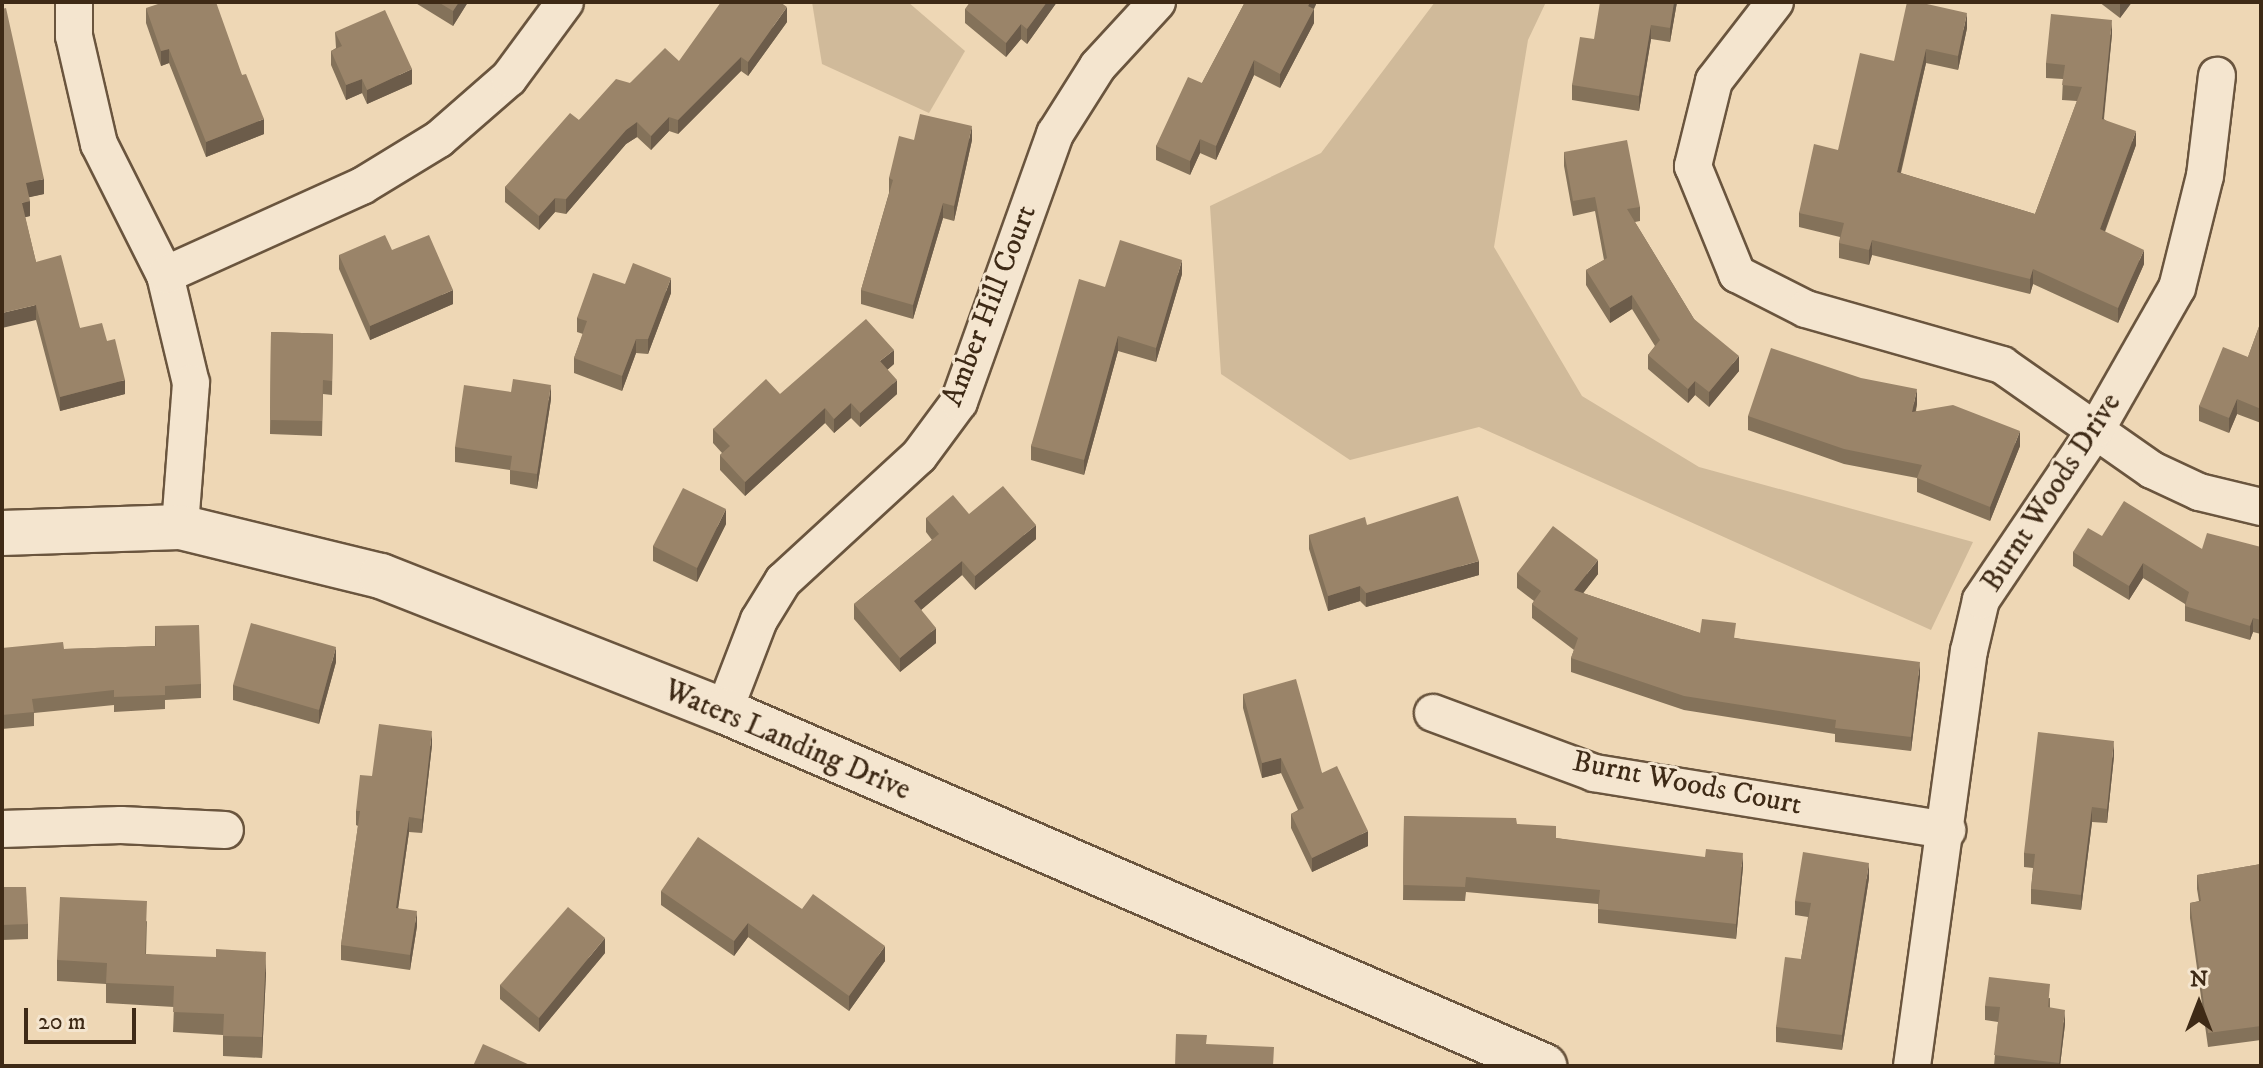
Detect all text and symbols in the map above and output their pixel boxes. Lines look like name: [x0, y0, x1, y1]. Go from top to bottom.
street label: Amber Hill Court: [935, 200, 1045, 412]
street label: Burnt Woods Drive: [1974, 387, 2130, 599]
street label: Waters Landing Drive: [658, 673, 916, 809]
street label: Burnt Woods Court: [1569, 744, 1805, 824]
north arrow: [2159, 964, 2239, 1044]
text: N: [2190, 966, 2208, 993]
scale bar: [28, 992, 140, 1042]
text: 20 m: [38, 1007, 86, 1037]

